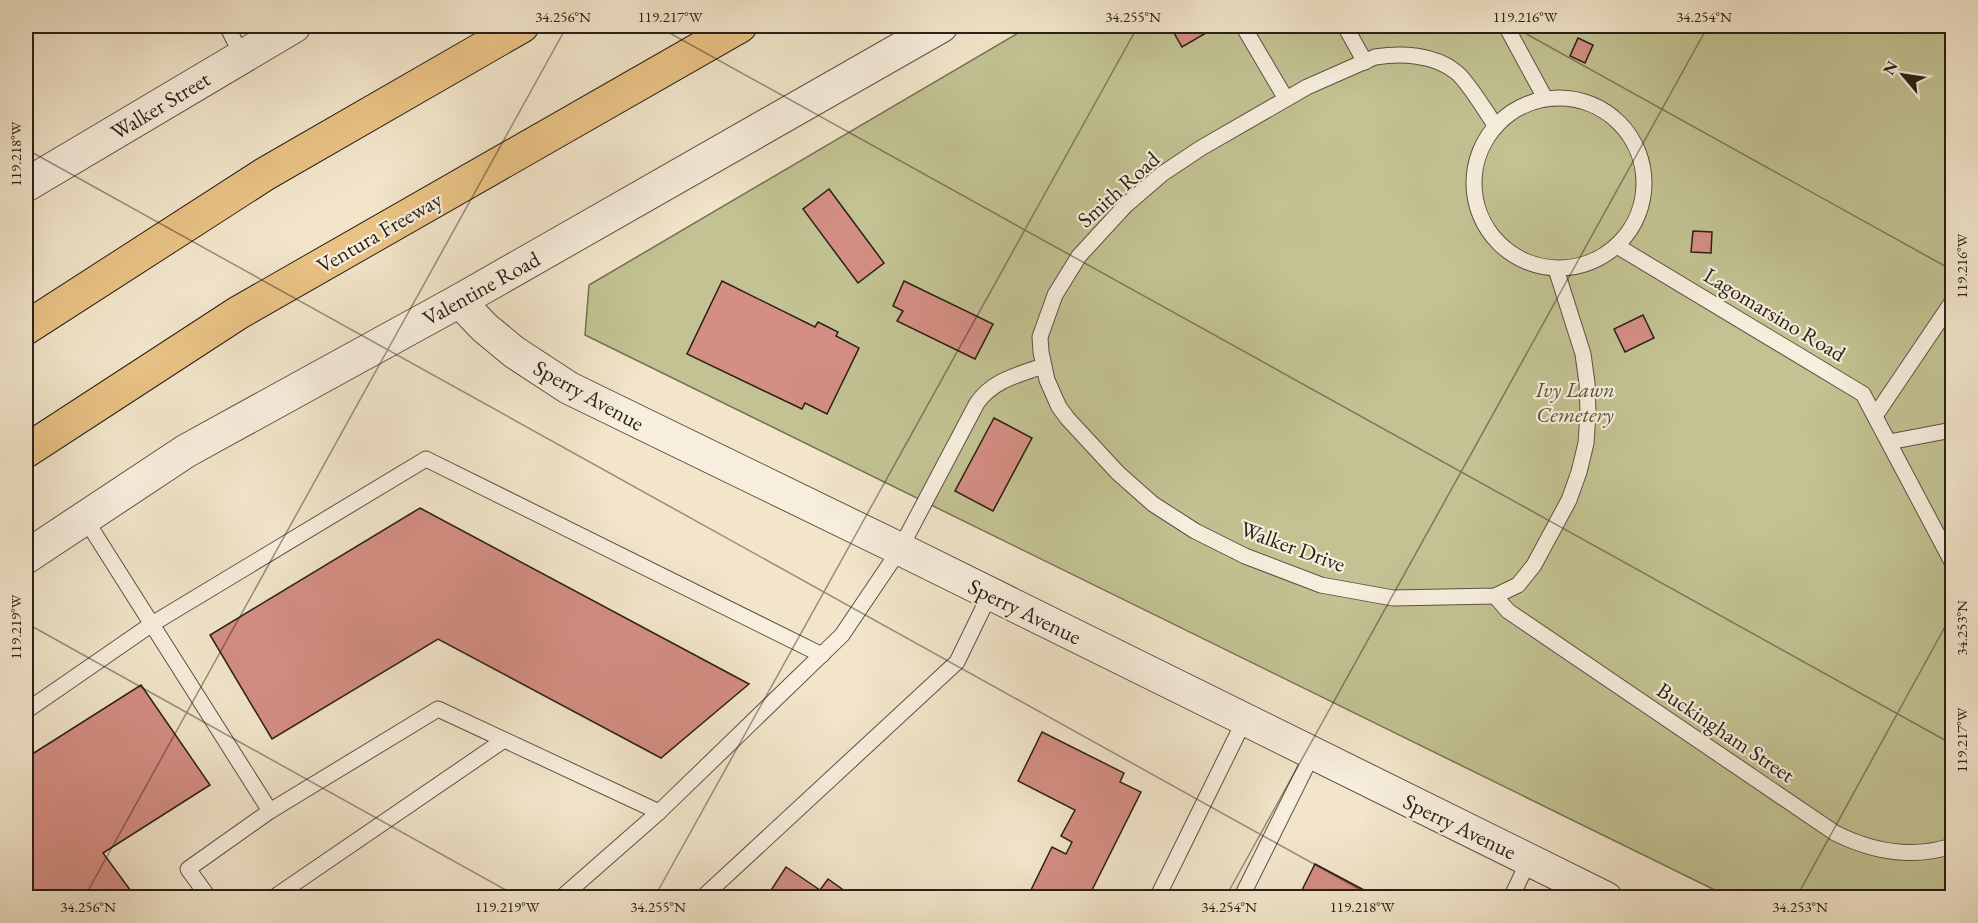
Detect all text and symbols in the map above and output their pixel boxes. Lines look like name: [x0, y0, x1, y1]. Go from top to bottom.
text: 34.256°N: [535, 7, 591, 26]
text: 119.217°W: [638, 7, 703, 26]
text: 34.255°N: [1105, 7, 1161, 26]
text: 119.216°W: [1493, 7, 1558, 26]
text: 34.254°N: [1676, 7, 1732, 26]
north arrow: [1873, 45, 1933, 105]
text: N: [1878, 57, 1903, 79]
street label: Walker Street: [105, 64, 215, 146]
text: 119.218°W: [6, 121, 25, 186]
street label: Smith Road: [1071, 144, 1166, 234]
street label: Ventura Freeway: [311, 185, 448, 280]
text: 119.216°W: [1952, 233, 1971, 298]
street label: Valentine Road: [417, 244, 546, 333]
street label: Lagomarsino Road: [1698, 261, 1852, 369]
street label: Sperry Avenue: [528, 353, 650, 438]
park label: Ivy Lawn Cemetery: [1534, 375, 1615, 429]
street label: Walker Drive: [1236, 514, 1350, 579]
street label: Sperry Avenue: [964, 572, 1086, 651]
text: 119.219°W: [6, 594, 25, 659]
text: 34.253°N: [1952, 600, 1971, 656]
street label: Buckingham Street: [1651, 676, 1800, 789]
text: 119.217°W: [1952, 707, 1971, 772]
street label: Sperry Avenue: [1399, 787, 1521, 866]
text: 34.256°N: [60, 897, 116, 916]
text: 119.219°W: [475, 897, 540, 916]
text: 34.255°N: [630, 897, 686, 916]
text: 34.254°N: [1201, 897, 1257, 916]
text: 119.218°W: [1330, 897, 1395, 916]
text: 34.253°N: [1772, 897, 1828, 916]

